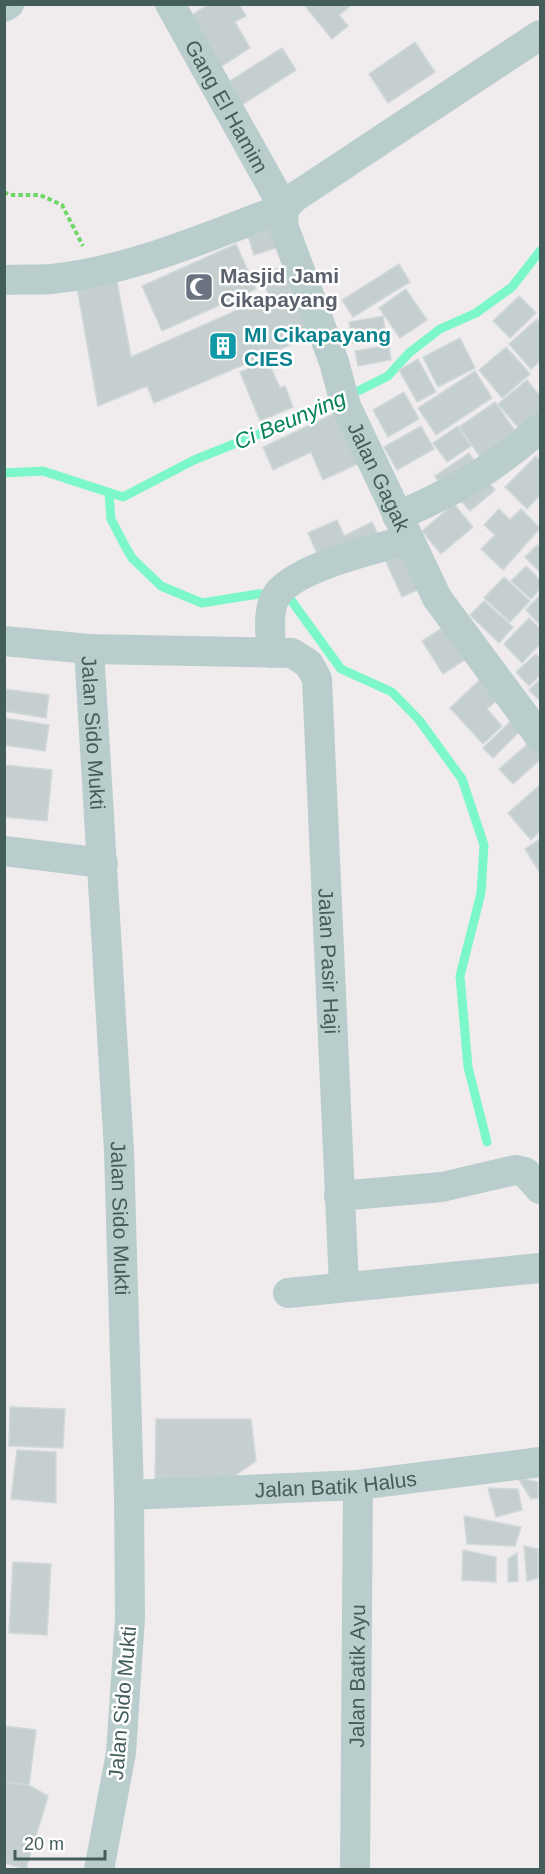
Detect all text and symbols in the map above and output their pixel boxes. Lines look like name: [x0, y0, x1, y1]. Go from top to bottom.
street label: Gang El Hamim: [181, 36, 273, 176]
place label: Masjid Jami Cikapayang: [220, 264, 339, 311]
mosque icon: Masjid Jami Cikapayang: [183, 271, 215, 303]
place label: MI Cikapayang CIES: [244, 323, 391, 370]
building icon: MI Cikapayang CIES: [207, 330, 239, 362]
water label: Ci Beunying: [231, 385, 350, 455]
street label: Jalan Gagak: [344, 418, 415, 535]
street label: Jalan Sido Mukti: [78, 655, 110, 810]
street label: Jalan Pasir Haji: [315, 888, 344, 1034]
street label: Jalan Sido Mukti: [107, 1140, 135, 1295]
street label: Jalan Batik Halus: [254, 1466, 418, 1501]
street label: Jalan Batik Ayu: [344, 1604, 369, 1748]
street label: Jalan Sido Mukti: [104, 1625, 140, 1781]
scale bar: [15, 1823, 105, 1861]
text: 20 m: [24, 1834, 64, 1854]

